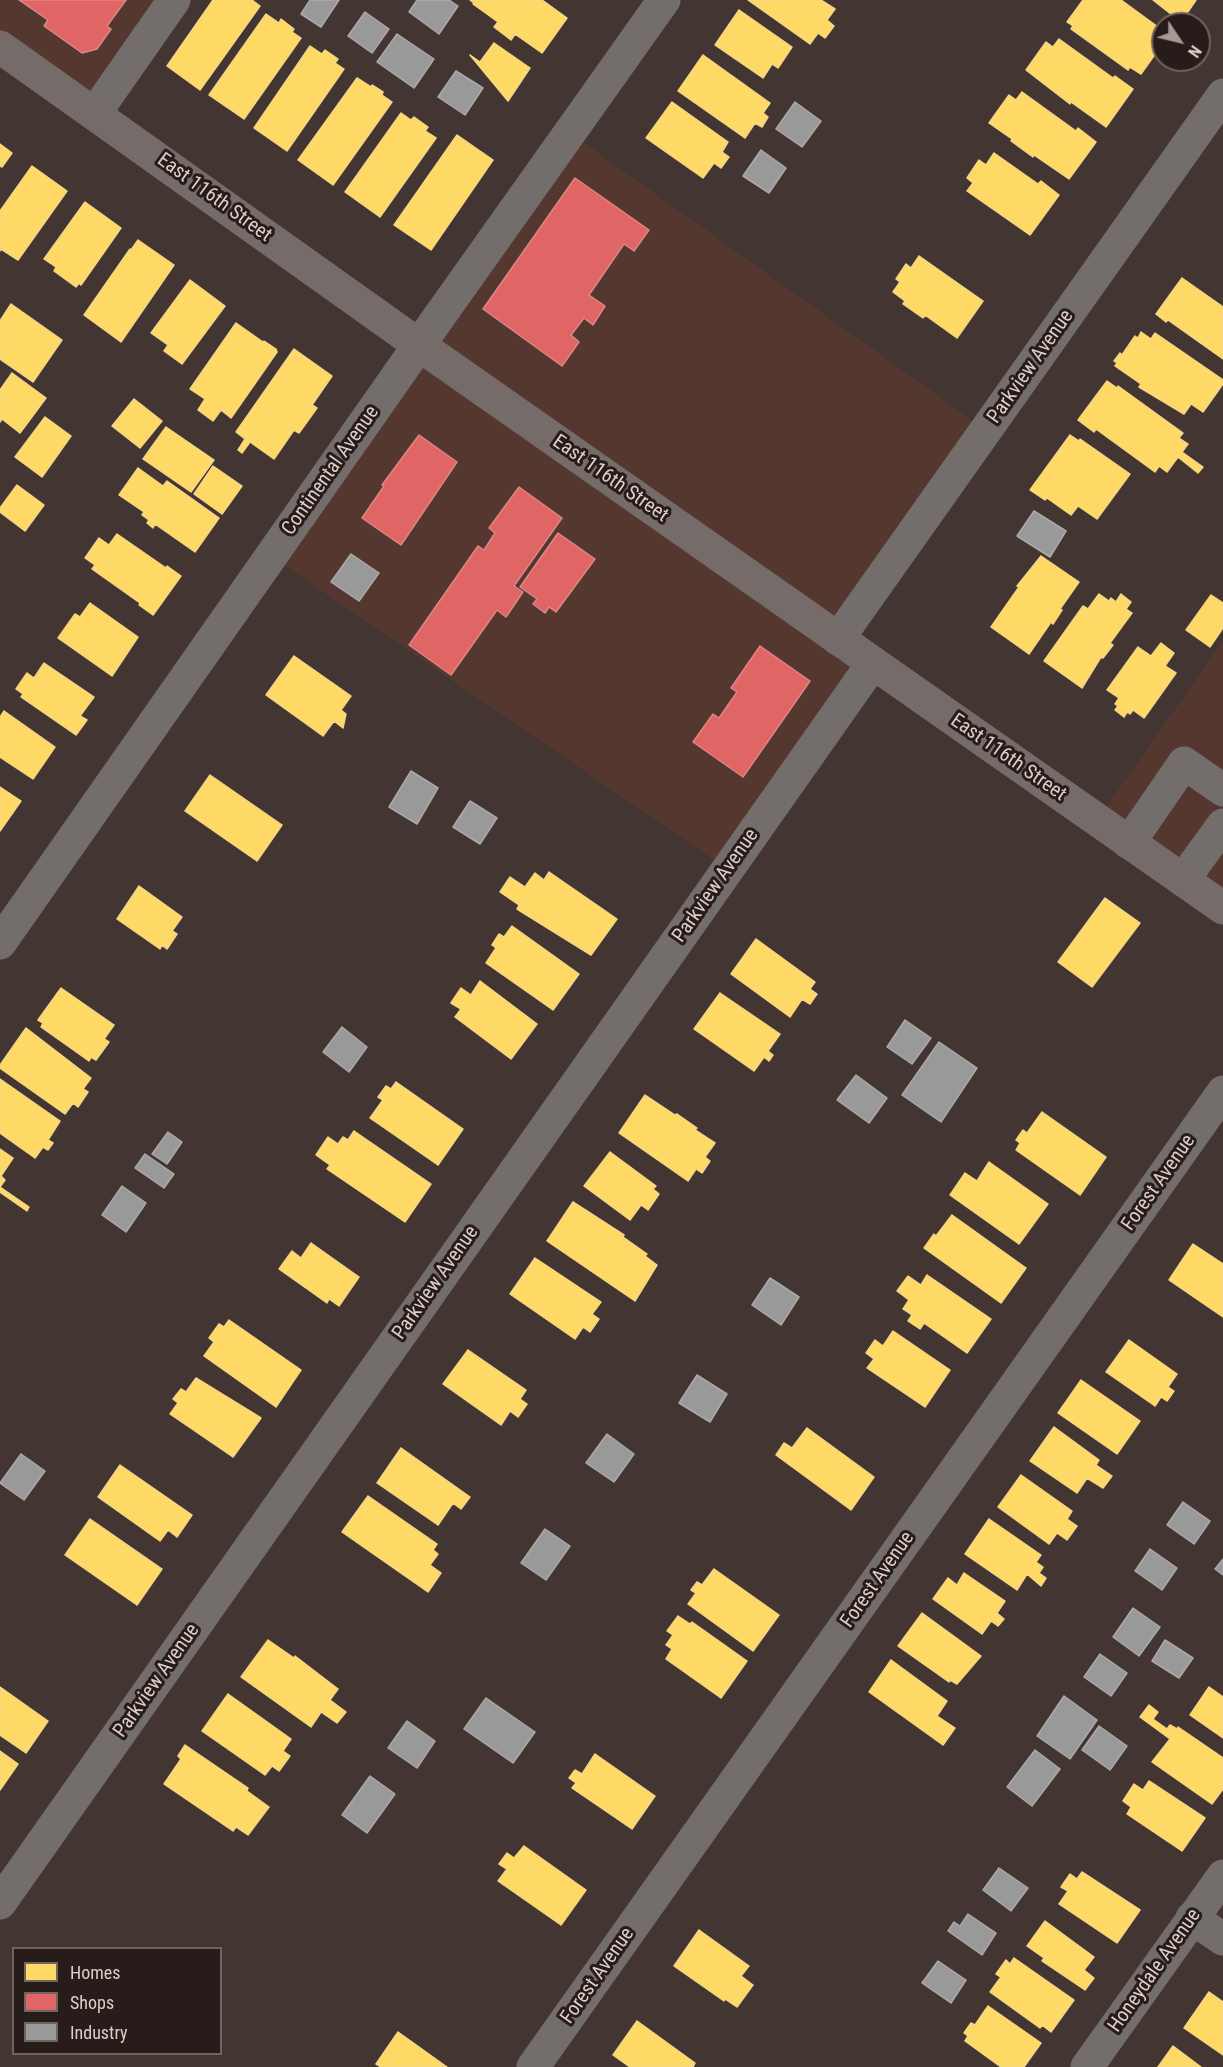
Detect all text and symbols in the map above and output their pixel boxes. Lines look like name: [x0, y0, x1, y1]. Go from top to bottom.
north arrow: [1151, 12, 1211, 72]
text: N: [1184, 42, 1205, 61]
street label: East 116th Street: [152, 148, 276, 248]
street label: Parkview Avenue: [983, 306, 1079, 428]
street label: Continental Avenue: [277, 402, 385, 540]
street label: East 116th Street: [547, 430, 673, 528]
street label: East 116th Street: [945, 709, 1071, 807]
street label: Parkview Avenue: [668, 825, 764, 947]
street label: Forest Avenue: [1117, 1130, 1201, 1236]
street label: Parkview Avenue: [388, 1222, 484, 1344]
street label: Forest Avenue: [836, 1527, 920, 1633]
street label: Parkview Avenue: [109, 1620, 205, 1742]
street label: Honeydale Avenue: [1104, 1905, 1206, 2037]
street label: Forest Avenue: [556, 1923, 640, 2029]
legend: [12, 1947, 222, 2055]
text: Homes: [70, 1962, 120, 1983]
text: Shops: [70, 1992, 114, 2013]
text: Industry: [70, 2022, 128, 2043]

